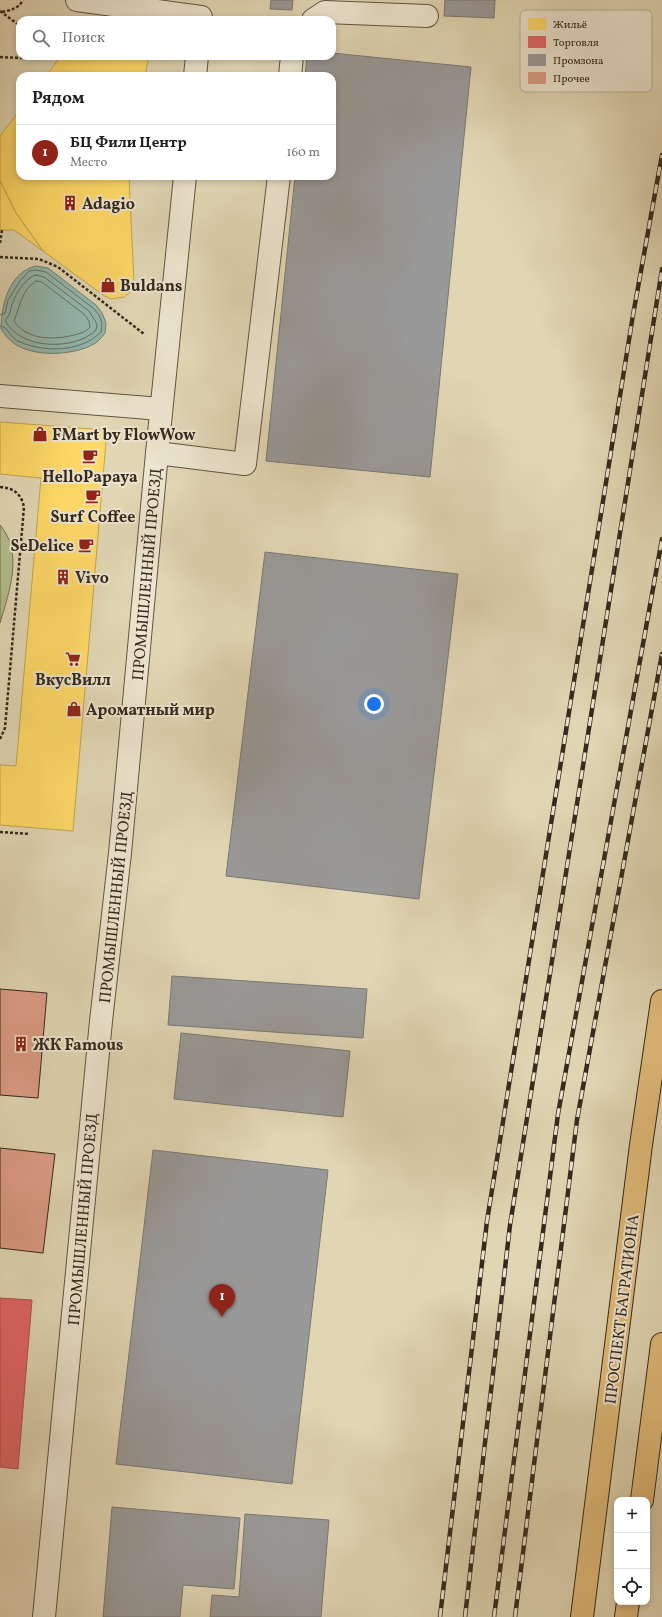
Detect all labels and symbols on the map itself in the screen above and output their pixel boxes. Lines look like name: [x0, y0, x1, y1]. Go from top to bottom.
legend: [520, 10, 652, 92]
text: Жильё: [553, 18, 587, 33]
text: Торговля: [553, 36, 599, 51]
text: Промзона: [553, 54, 604, 69]
text: Прочее: [553, 72, 590, 87]
building icon: Adagio: [61, 194, 79, 212]
place label: Adagio: [82, 194, 135, 216]
shop icon: Buldans: [99, 276, 117, 294]
place label: Buldans: [120, 276, 182, 298]
shop icon: FMart by FlowWow: [31, 425, 49, 443]
place label: FMart by FlowWow: [52, 425, 196, 447]
cafe icon: HelloPapaya: [81, 447, 99, 465]
place label: HelloPapaya: [42, 467, 138, 489]
street label: ПРОМЫШЛЕННЫЙ ПРОЕЗД: [128, 467, 168, 682]
cafe icon: Surf Coffee: [84, 487, 102, 505]
place label: Surf Coffee: [51, 507, 135, 529]
place label: SeDelice: [10, 536, 74, 558]
cafe icon: SeDelice: [77, 536, 95, 554]
building icon: Vivo: [54, 568, 72, 586]
place label: Vivo: [75, 568, 109, 590]
supermarket icon: ВкусВилл: [64, 650, 82, 668]
place label: ВкусВилл: [35, 670, 111, 692]
your location: [364, 694, 384, 714]
shop icon: Ароматный мир: [65, 700, 83, 718]
place label: Ароматный мир: [86, 700, 215, 722]
street label: ПРОМЫШЛЕННЫЙ ПРОЕЗД: [95, 790, 139, 1005]
building icon: ЖК Famous: [12, 1035, 30, 1053]
place label: ЖК Famous: [33, 1035, 123, 1057]
street label: ПРОМЫШЛЕННЫЙ ПРОЕЗД: [64, 1112, 104, 1327]
street label: ПРОСПЕКТ БАГРАТИОНА: [600, 1213, 646, 1406]
pin: 1: [209, 1284, 235, 1317]

